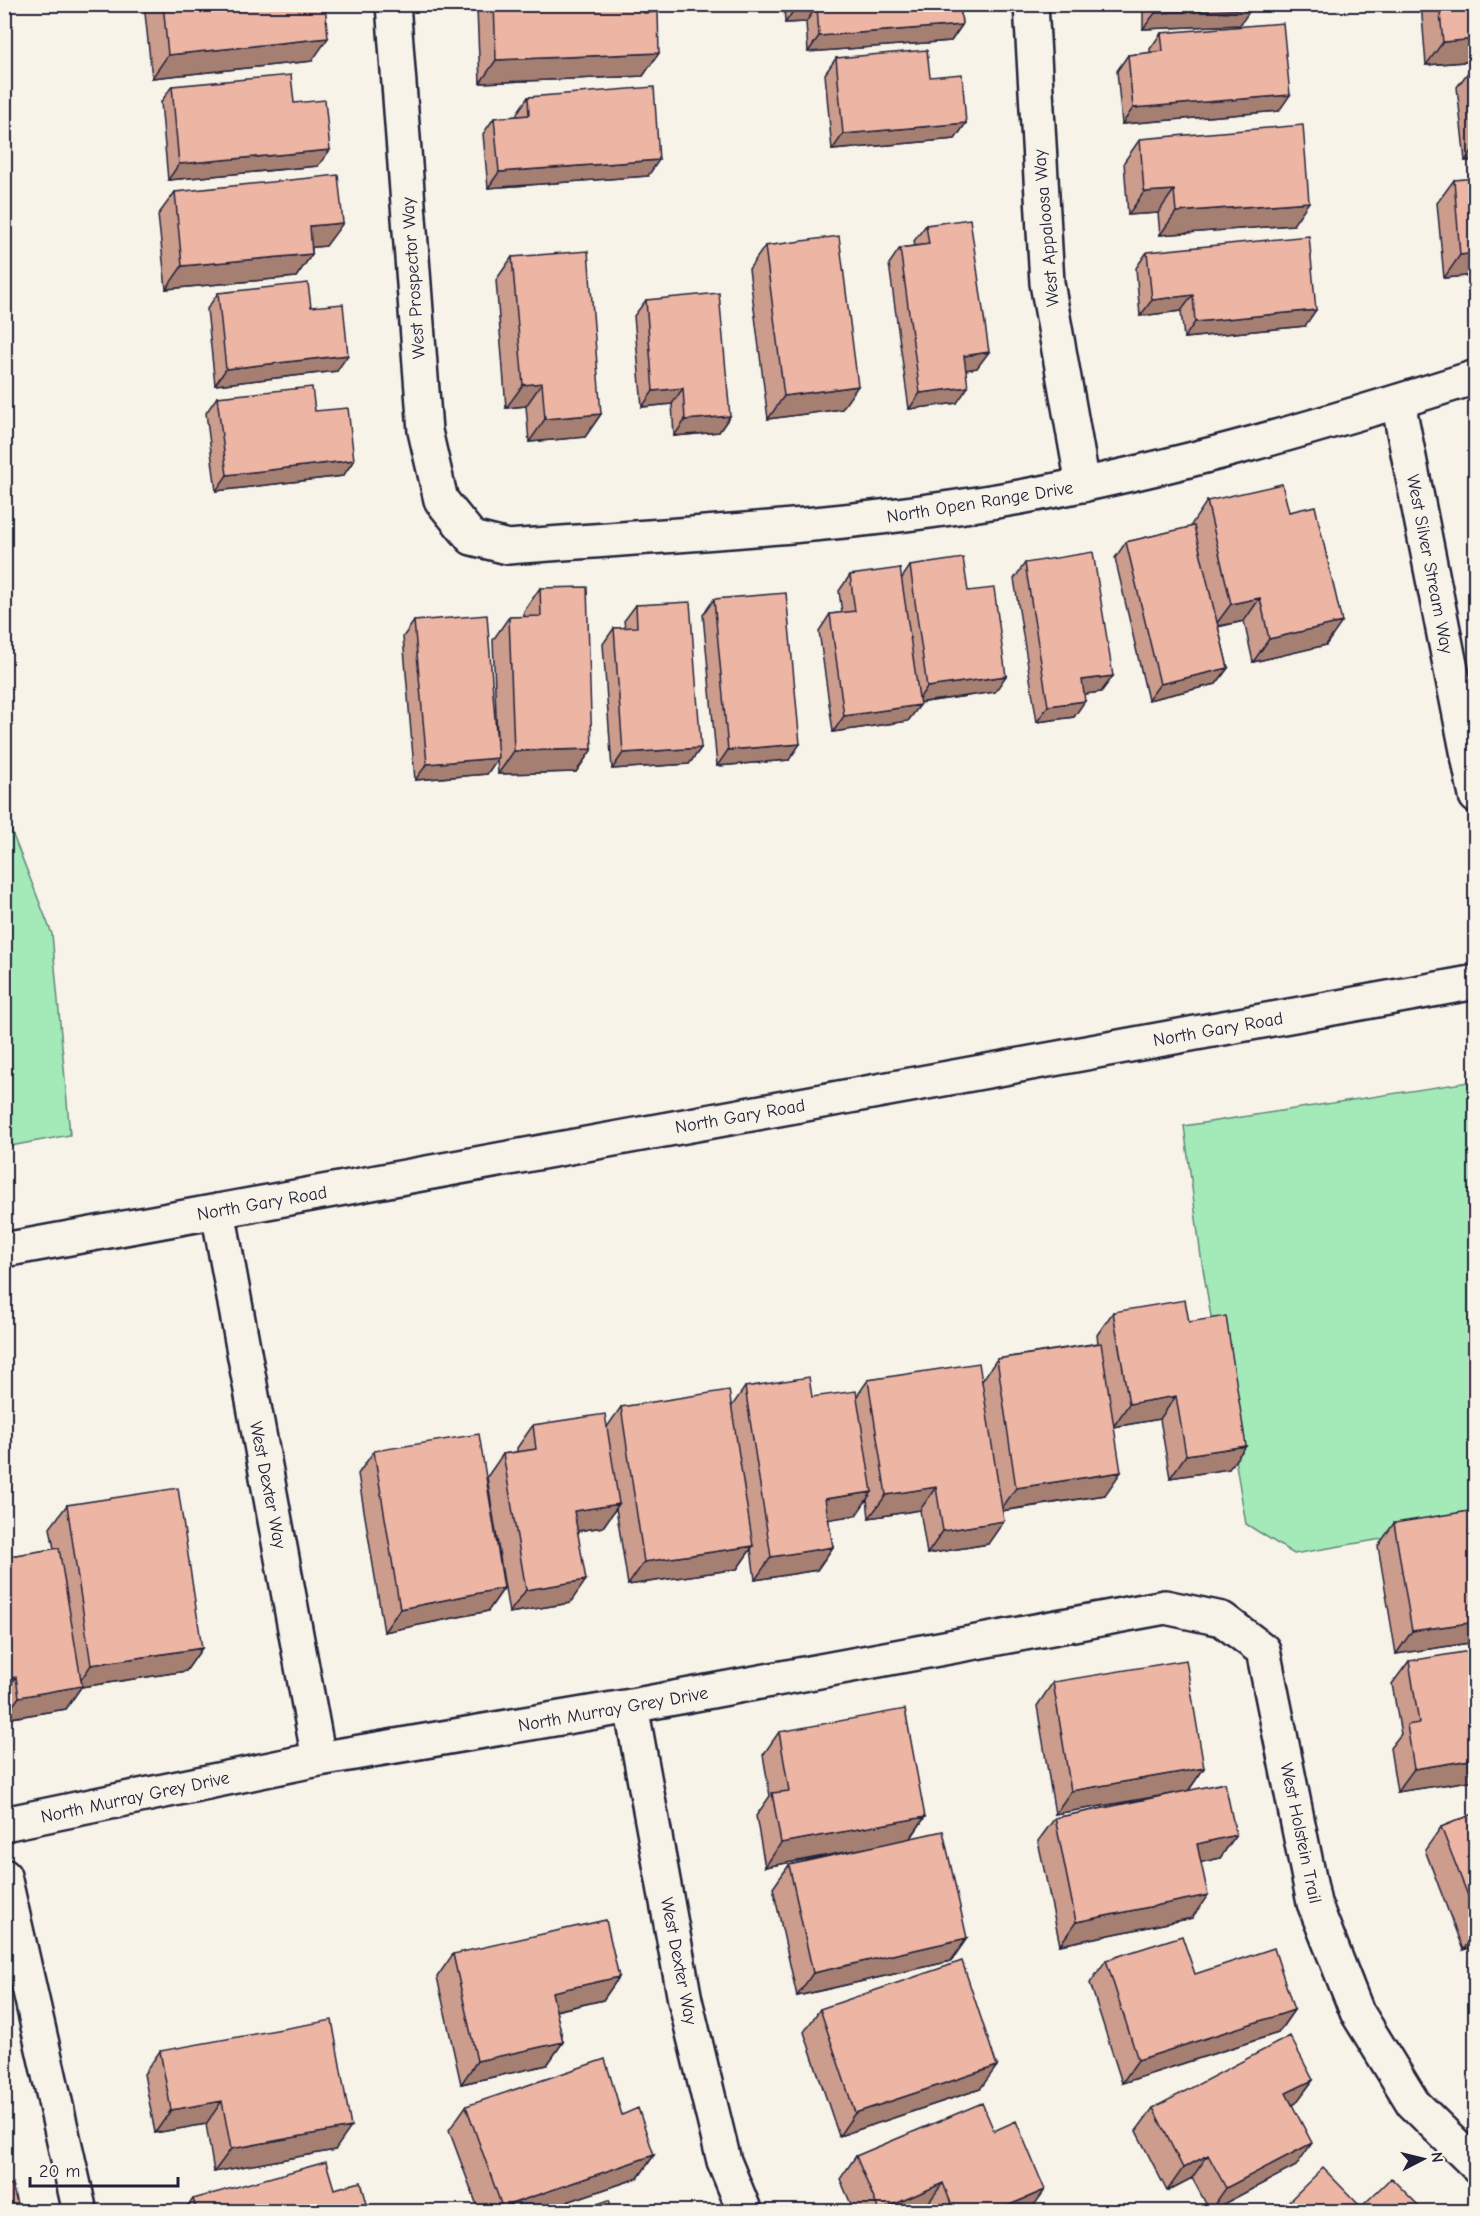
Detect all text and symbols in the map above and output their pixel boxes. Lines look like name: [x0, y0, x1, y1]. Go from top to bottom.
street label: West Appaloosa Way: [1029, 147, 1064, 308]
street label: West Prospector Way: [397, 195, 430, 360]
street label: West Silver Stream Way: [1402, 473, 1457, 656]
street label: North Open Range Drive: [885, 477, 1075, 528]
street label: North Gary Road: [1151, 1008, 1285, 1051]
street label: North Gary Road: [673, 1095, 807, 1138]
street label: North Gary Road: [195, 1182, 329, 1225]
street label: West Dexter Way: [245, 1420, 290, 1552]
street label: North Murray Grey Drive: [517, 1682, 710, 1737]
street label: West Holstein Trail: [1275, 1761, 1326, 1905]
street label: North Murray Grey Drive: [39, 1767, 231, 1828]
street label: West Dexter Way: [656, 1896, 701, 2028]
north arrow: [1393, 2129, 1453, 2189]
scale bar: [30, 2150, 178, 2188]
text: N: [1427, 2151, 1446, 2164]
text: 20 m: [39, 2161, 80, 2182]

